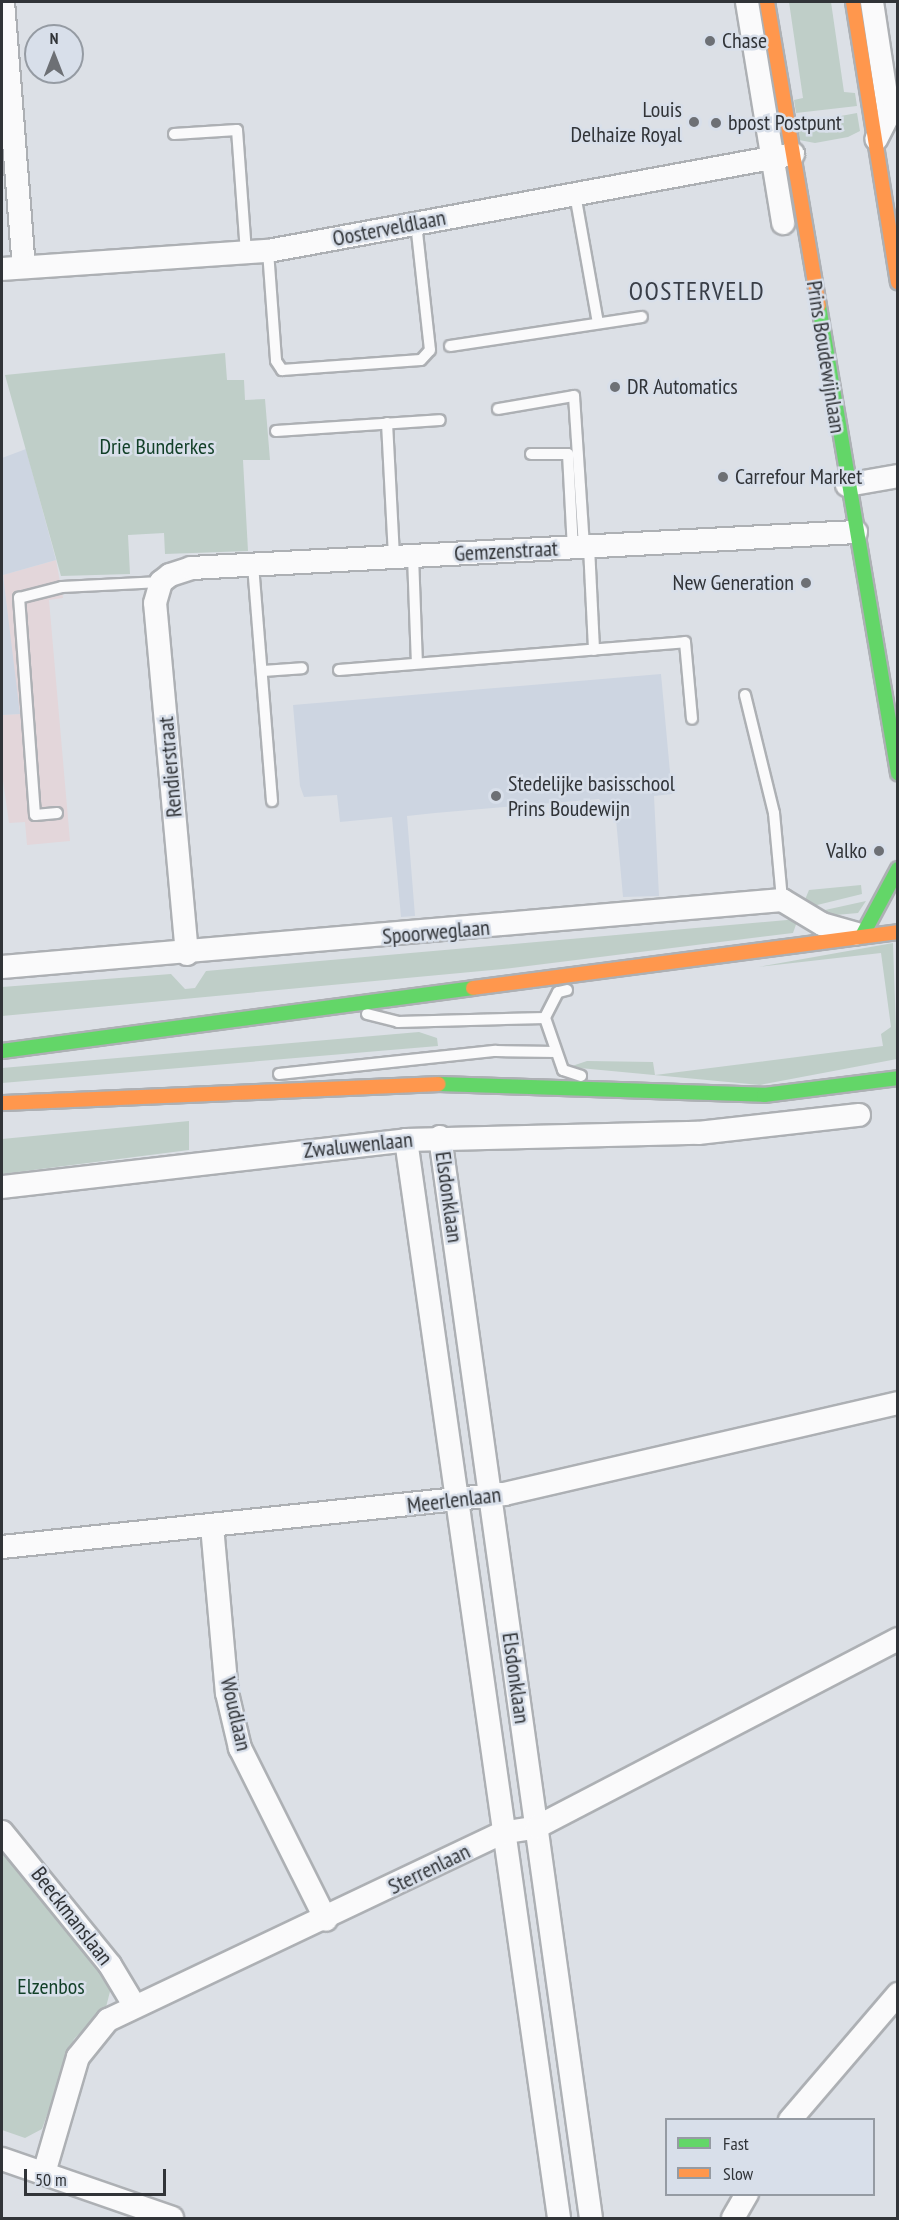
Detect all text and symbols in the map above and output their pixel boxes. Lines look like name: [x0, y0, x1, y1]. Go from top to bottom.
north arrow: [24, 24, 84, 84]
text: N: [50, 28, 58, 48]
place label: Chase: [722, 28, 767, 54]
marker: Chase: [703, 34, 717, 48]
place label: Louis Delhaize Royal: [570, 96, 682, 148]
place label: bpost Postpunt: [728, 110, 842, 136]
marker: Louis Delhaize Royal: [687, 115, 701, 129]
marker: bpost Postpunt: [709, 116, 723, 130]
street label: Oosterveldlaan: [330, 204, 448, 252]
district label: OOSTERVELD: [629, 275, 765, 307]
street label: Prins Boudewijnlaan: [801, 279, 851, 435]
place label: DR Automatics: [627, 374, 738, 400]
marker: DR Automatics: [608, 380, 622, 394]
park label: Drie Bunderkes: [99, 434, 215, 460]
place label: Carrefour Market: [735, 464, 862, 490]
marker: Carrefour Market: [716, 470, 730, 484]
street label: Gemzenstraat: [453, 535, 559, 567]
place label: New Generation: [672, 570, 794, 596]
marker: New Generation: [799, 576, 813, 590]
street label: Rendierstraat: [152, 716, 188, 818]
place label: Stedelijke basisschool Prins Boudewijn: [508, 770, 675, 822]
marker: Stedelijke basisschool Prins Boudewijn: [489, 789, 503, 803]
place label: Valko: [826, 838, 867, 864]
marker: Valko: [872, 844, 886, 858]
street label: Spoorweglaan: [381, 914, 491, 950]
street label: Zwaluwenlaan: [302, 1126, 414, 1164]
street label: Elsdonklaan: [430, 1150, 468, 1244]
street label: Meerlenlaan: [406, 1481, 502, 1519]
street label: Elsdonklaan: [497, 1631, 535, 1725]
street label: Woudlaan: [215, 1675, 257, 1753]
street label: Sterrenlaan: [384, 1838, 474, 1900]
street label: Beeckmanslaan: [26, 1862, 118, 1970]
park label: Elzenbos: [17, 1974, 85, 2000]
legend: [665, 2118, 875, 2196]
text: Fast: [723, 2132, 749, 2155]
scale bar: [27, 2157, 170, 2195]
text: Slow: [723, 2162, 753, 2185]
text: 50 m: [35, 2168, 67, 2191]

